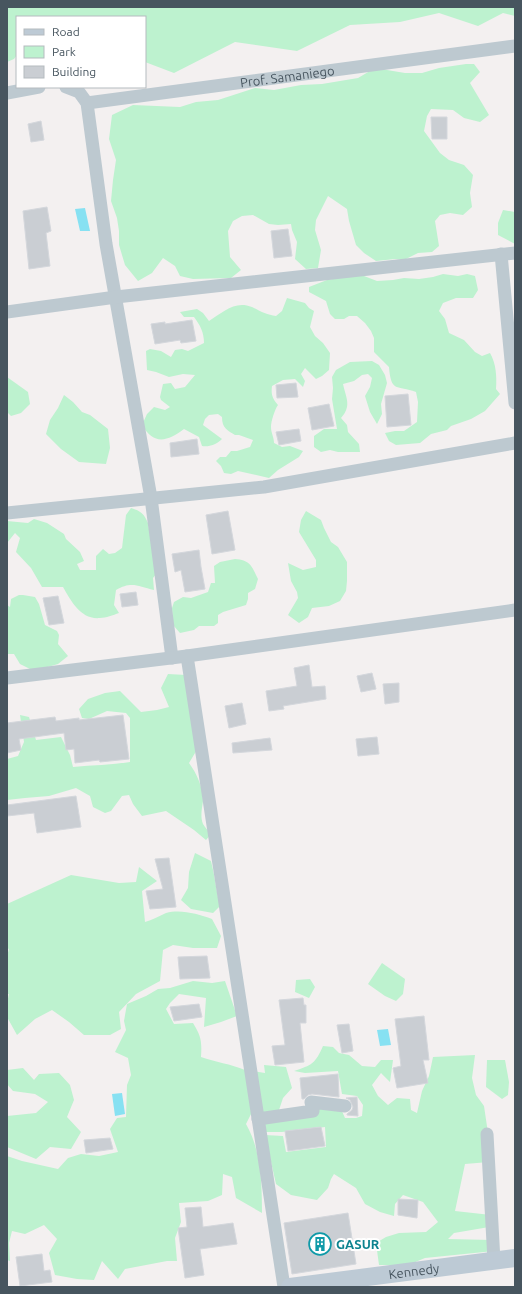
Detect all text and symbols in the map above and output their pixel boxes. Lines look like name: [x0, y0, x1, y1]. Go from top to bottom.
legend: [16, 16, 146, 88]
text: Road: [52, 25, 80, 38]
text: Park: [52, 45, 76, 58]
street label: Prof. Samaniego: [239, 63, 335, 90]
text: Building: [52, 65, 96, 78]
building icon: GASUR: [307, 1231, 333, 1257]
place label: GASUR: [336, 1237, 380, 1251]
street label: Kennedy: [388, 1261, 440, 1281]

